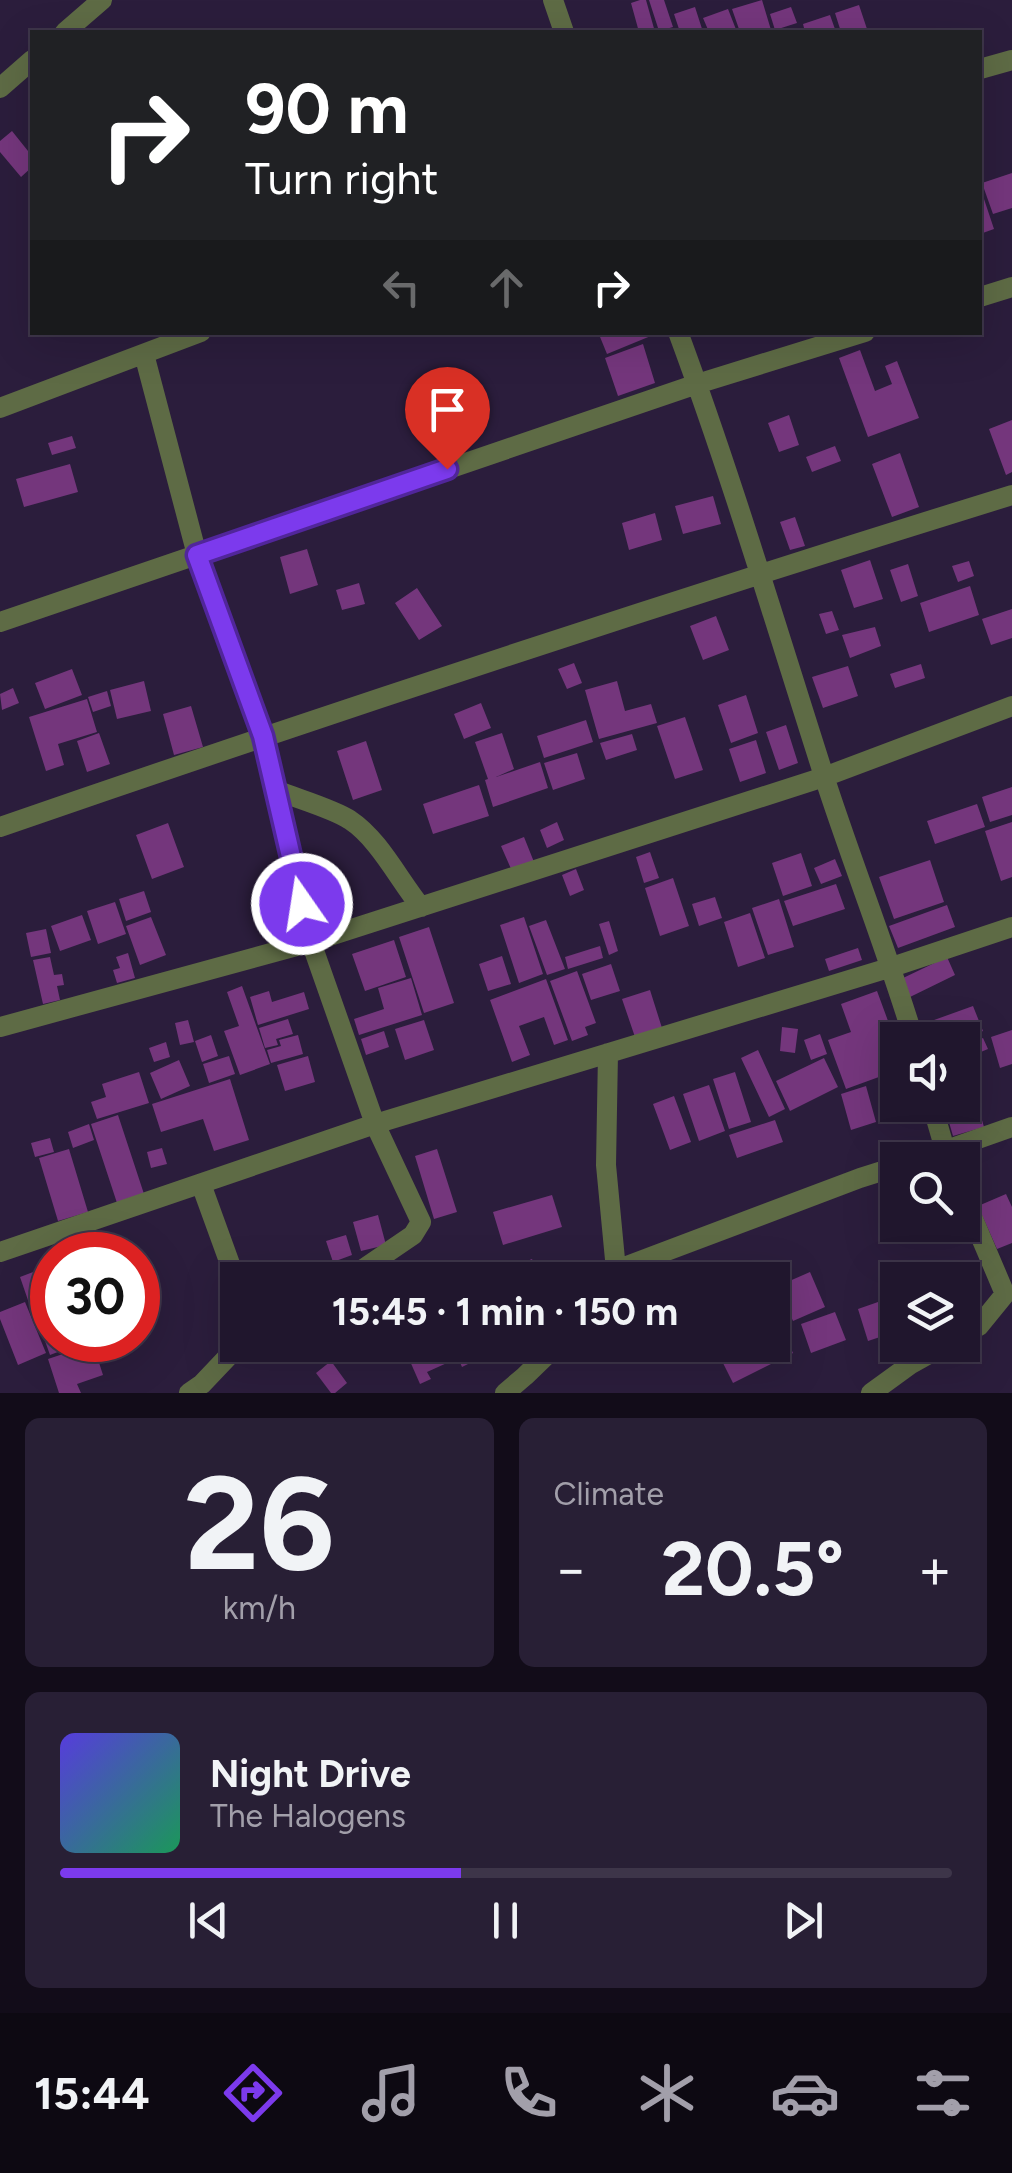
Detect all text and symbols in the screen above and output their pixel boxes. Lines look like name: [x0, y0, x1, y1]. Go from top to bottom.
text: 90 m: [245, 66, 409, 151]
icon: right: [80, 70, 210, 200]
text: Turn right: [245, 151, 438, 205]
icon: left: [374, 260, 429, 315]
icon: ahead: [479, 260, 534, 315]
icon: right: [584, 260, 639, 315]
pin: [405, 367, 490, 470]
icon: arrive: [420, 382, 475, 437]
position arrow: [250, 852, 354, 956]
map controls: [880, 1022, 980, 1362]
button: sound: [880, 1022, 980, 1122]
button: search: [880, 1142, 980, 1242]
speed limit sign: 30: [30, 1232, 160, 1362]
button: layers: [880, 1262, 980, 1362]
text: 15:45 · 1 min · 150 m: [332, 1289, 678, 1335]
text: 26: [184, 1446, 335, 1602]
text: Climate: [554, 1475, 664, 1513]
text: 20.5°: [661, 1524, 844, 1614]
text: −: [554, 1536, 588, 1602]
text: +: [918, 1536, 952, 1602]
text: km/h: [223, 1589, 296, 1627]
text: Night Drive: [210, 1751, 411, 1797]
text: The Halogens: [210, 1797, 406, 1835]
icon: previous: [181, 1893, 236, 1948]
icon: pause: [478, 1893, 533, 1948]
icon: next: [776, 1893, 831, 1948]
icon: directions: [218, 2058, 288, 2128]
icon: music: [356, 2058, 426, 2128]
icon: phone: [494, 2058, 564, 2128]
icon: climate: [632, 2058, 702, 2128]
icon: car: [770, 2058, 840, 2128]
icon: filters: [908, 2058, 978, 2128]
text: 15:44: [34, 2066, 150, 2120]

